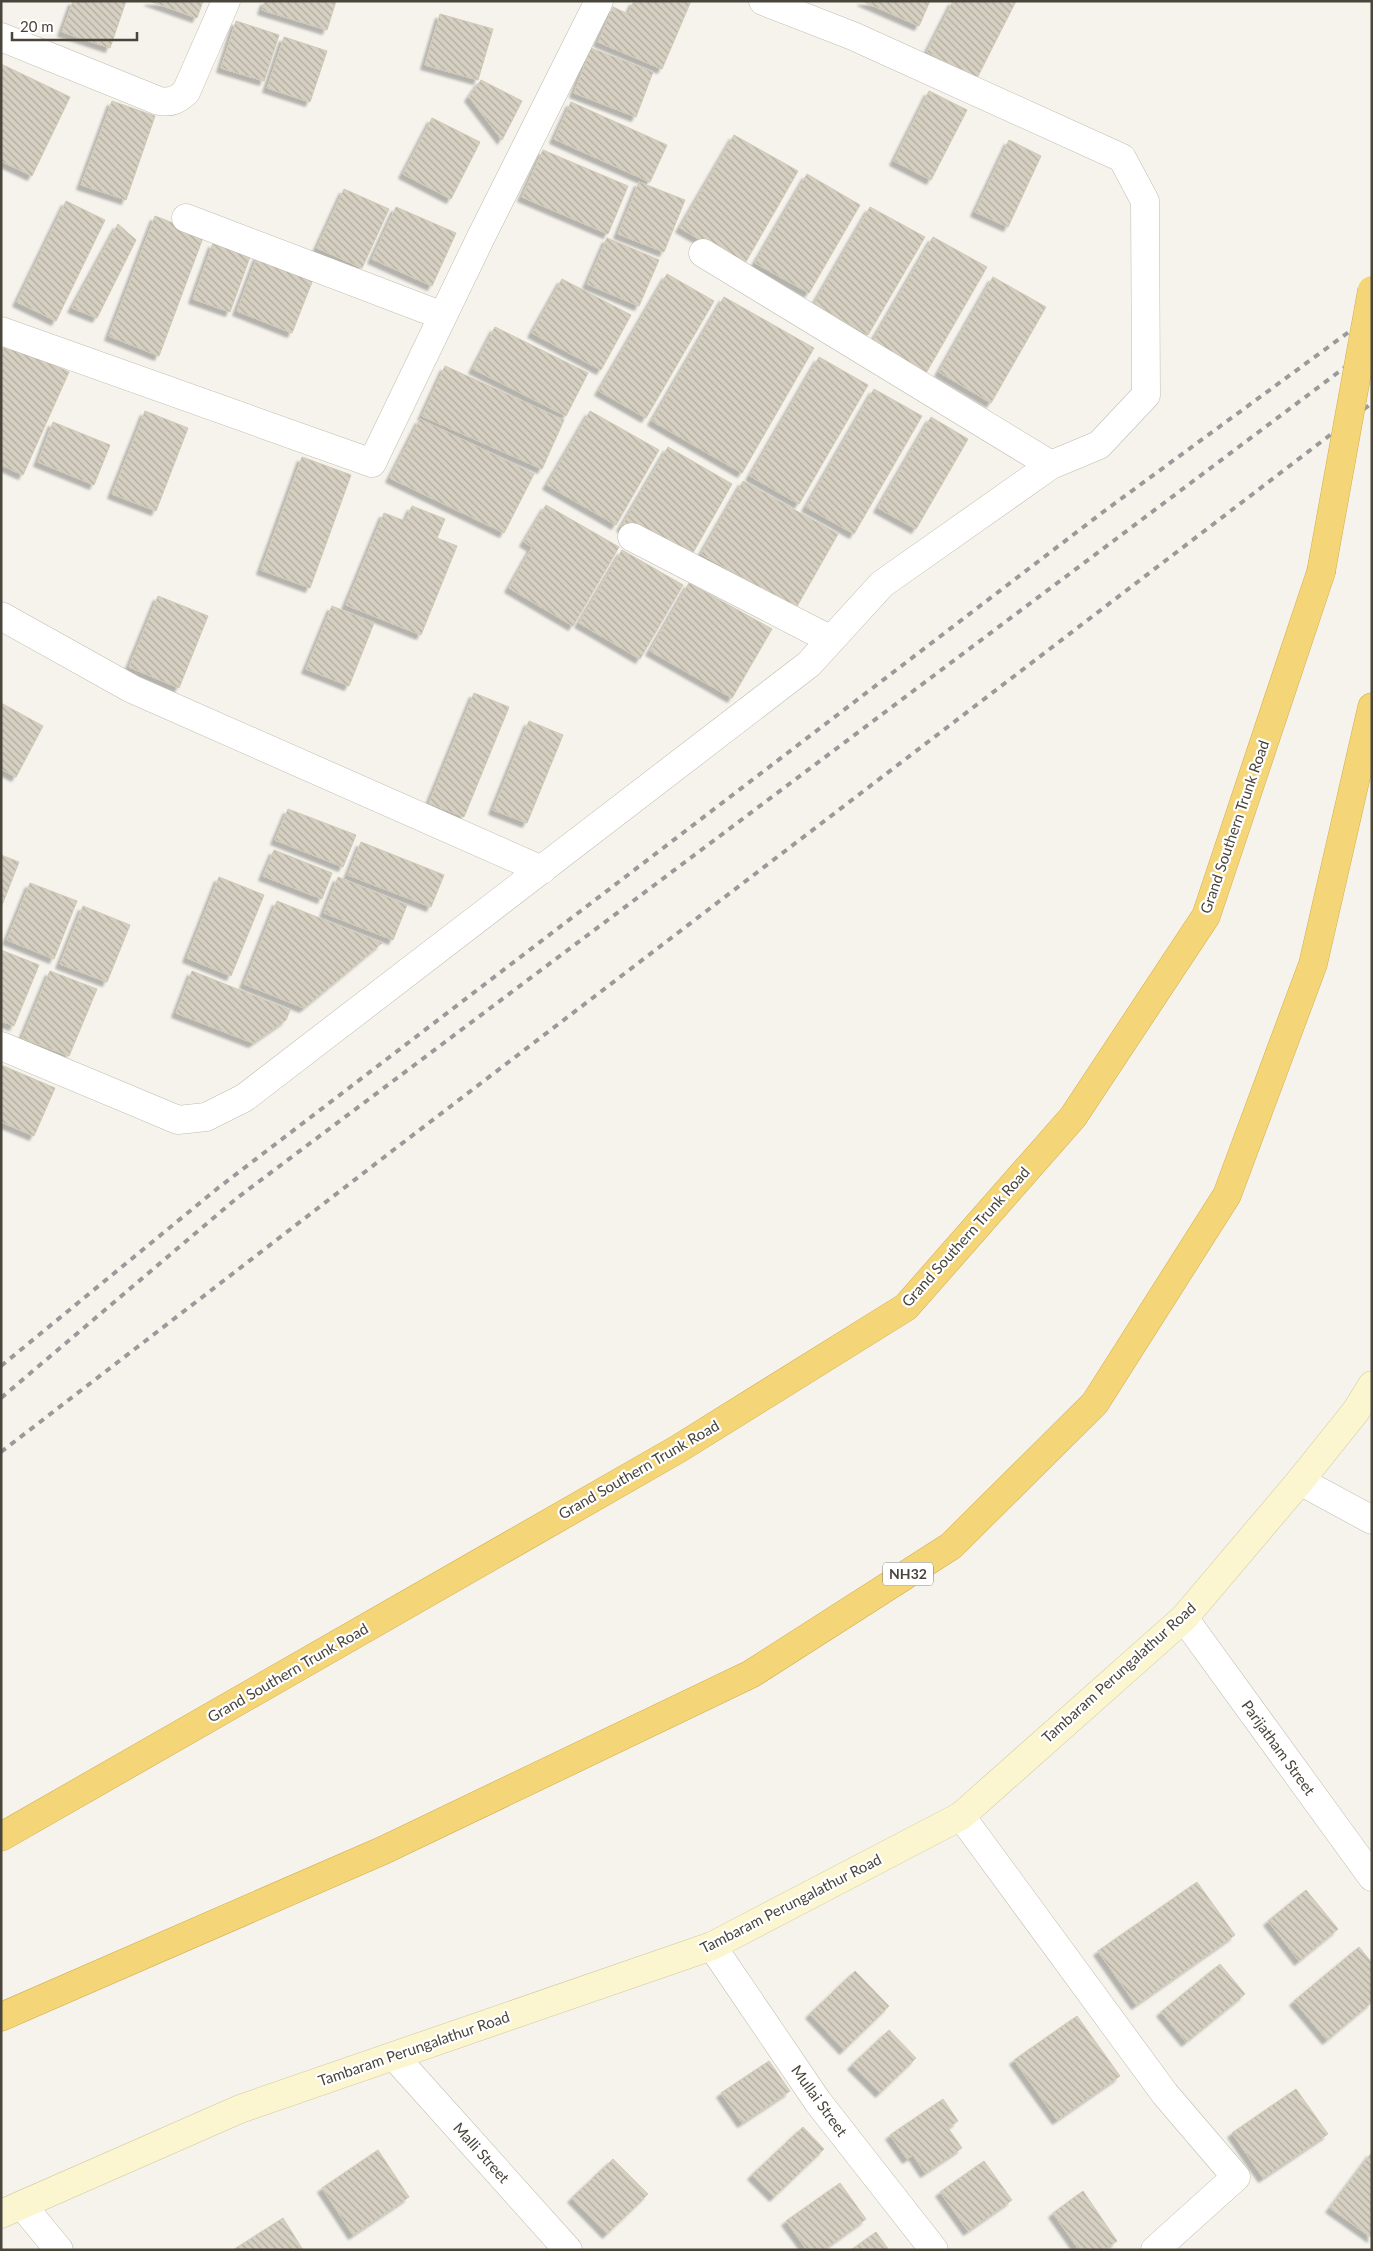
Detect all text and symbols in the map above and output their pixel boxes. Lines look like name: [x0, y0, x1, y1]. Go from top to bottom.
scale bar: [12, 10, 138, 42]
text: 20 m: [20, 17, 54, 35]
street label: Grand Southern Trunk Road: [1196, 738, 1272, 916]
street label: Grand Southern Trunk Road: [898, 1163, 1033, 1310]
street label: Grand Southern Trunk Road: [555, 1416, 722, 1522]
road number: NH32: [883, 1562, 933, 1586]
street label: Tambaram Perungalathur Road: [1038, 1598, 1199, 1746]
street label: Grand Southern Trunk Road: [204, 1619, 371, 1725]
street label: Parijatham Street: [1238, 1696, 1320, 1799]
street label: Tambaram Perungalathur Road: [697, 1849, 884, 1957]
street label: Tambaram Perungalathur Road: [316, 2007, 512, 2089]
street label: Mullai Street: [788, 2061, 852, 2140]
street label: Malli Street: [450, 2118, 514, 2187]

